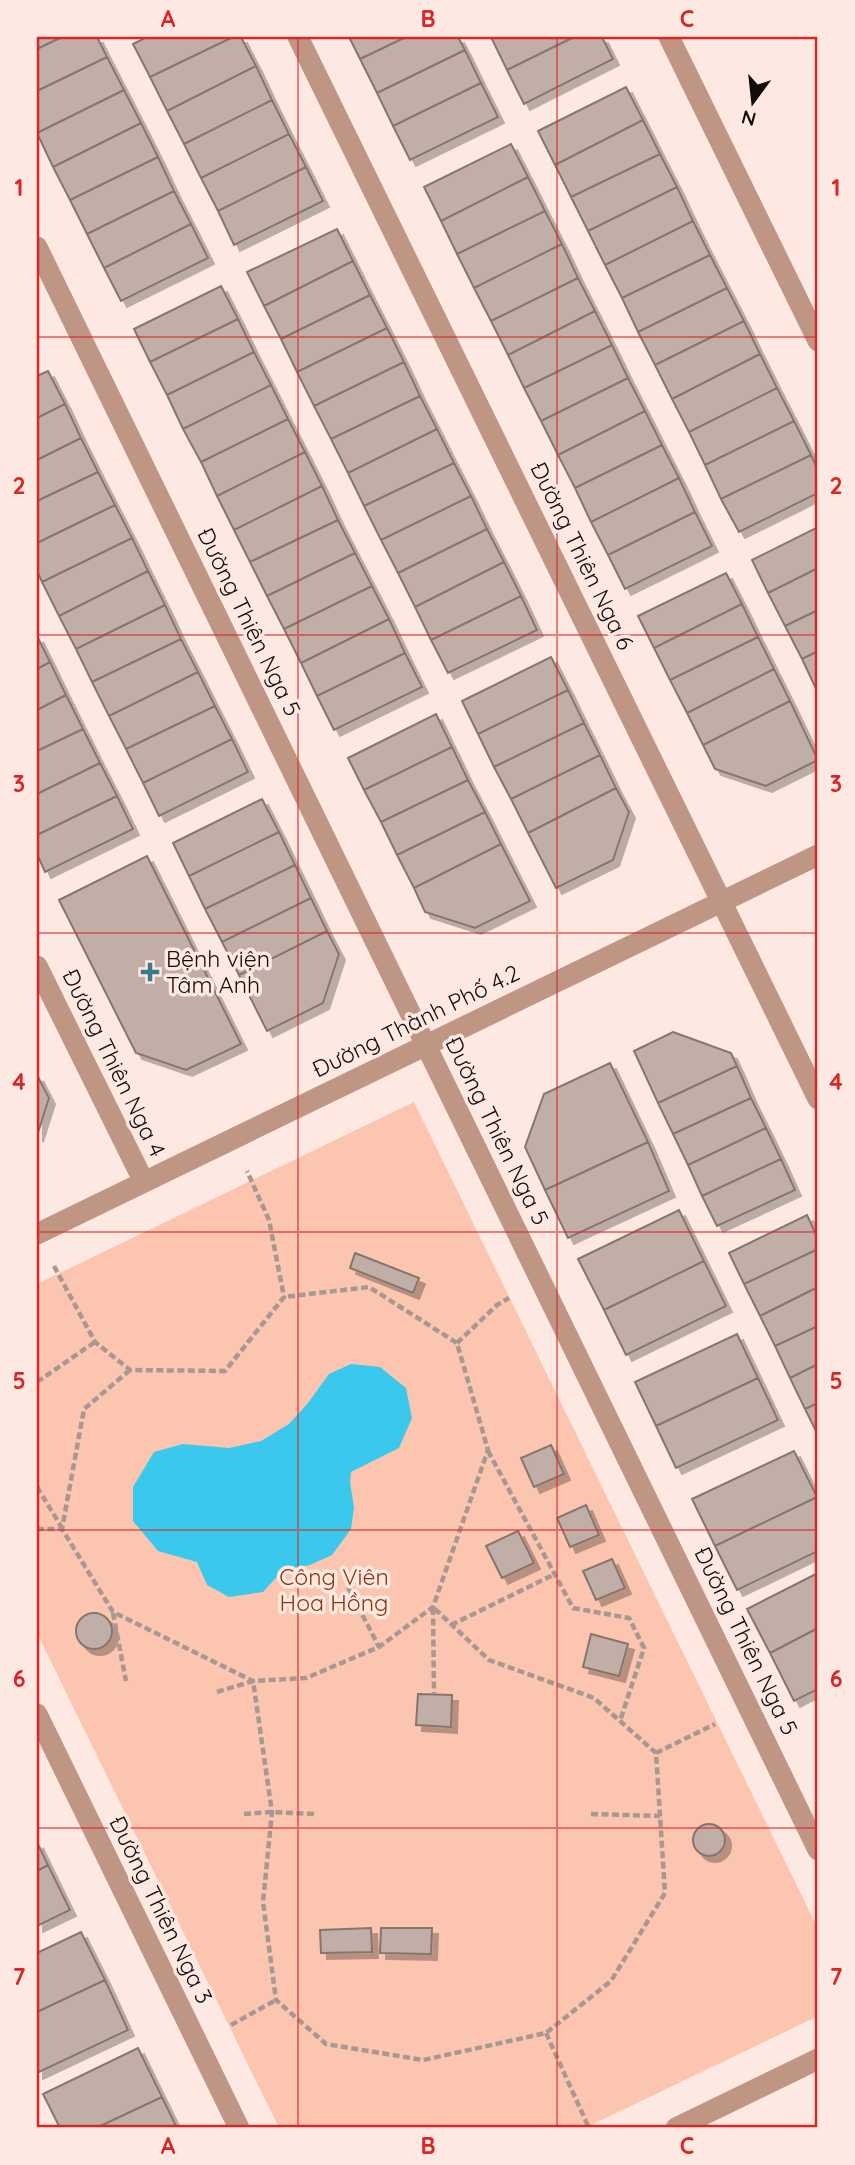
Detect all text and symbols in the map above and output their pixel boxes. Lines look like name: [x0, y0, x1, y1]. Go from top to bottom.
text: A: [161, 4, 176, 33]
text: B: [420, 4, 436, 33]
text: C: [680, 4, 694, 33]
north arrow: [718, 66, 788, 136]
text: N: [739, 105, 758, 132]
text: 1: [15, 173, 23, 202]
text: 1: [832, 173, 840, 202]
street label: Đường Thiên Nga 6: [524, 457, 641, 654]
text: 2: [12, 471, 26, 500]
text: 2: [829, 471, 843, 500]
street label: Đường Thiên Nga 5: [191, 523, 308, 721]
text: 3: [13, 769, 25, 798]
text: 3: [830, 769, 842, 798]
place label: Bệnh viện Tâm Anh: [166, 944, 270, 999]
street label: Đường Thành Phố 4.2: [307, 958, 524, 1083]
marker: Bệnh viện Tâm Anh: [140, 962, 160, 982]
street label: Đường Thiên Nga 4: [56, 964, 172, 1161]
street label: Đường Thiên Nga 5: [439, 1032, 556, 1230]
text: 4: [12, 1067, 26, 1096]
text: 4: [829, 1067, 843, 1096]
text: 5: [12, 1366, 26, 1395]
text: 5: [829, 1366, 843, 1395]
street label: Đường Thiên Nga 5: [688, 1542, 805, 1740]
park label: Công Viên Hoa Hồng: [279, 1562, 389, 1617]
text: 6: [13, 1664, 25, 1693]
text: 6: [830, 1664, 842, 1693]
street label: Đường Thiên Nga 3: [103, 1811, 219, 2008]
text: 7: [13, 1962, 26, 1991]
text: 7: [830, 1962, 843, 1991]
text: A: [161, 2131, 176, 2160]
text: B: [420, 2131, 436, 2160]
text: C: [680, 2131, 694, 2160]

